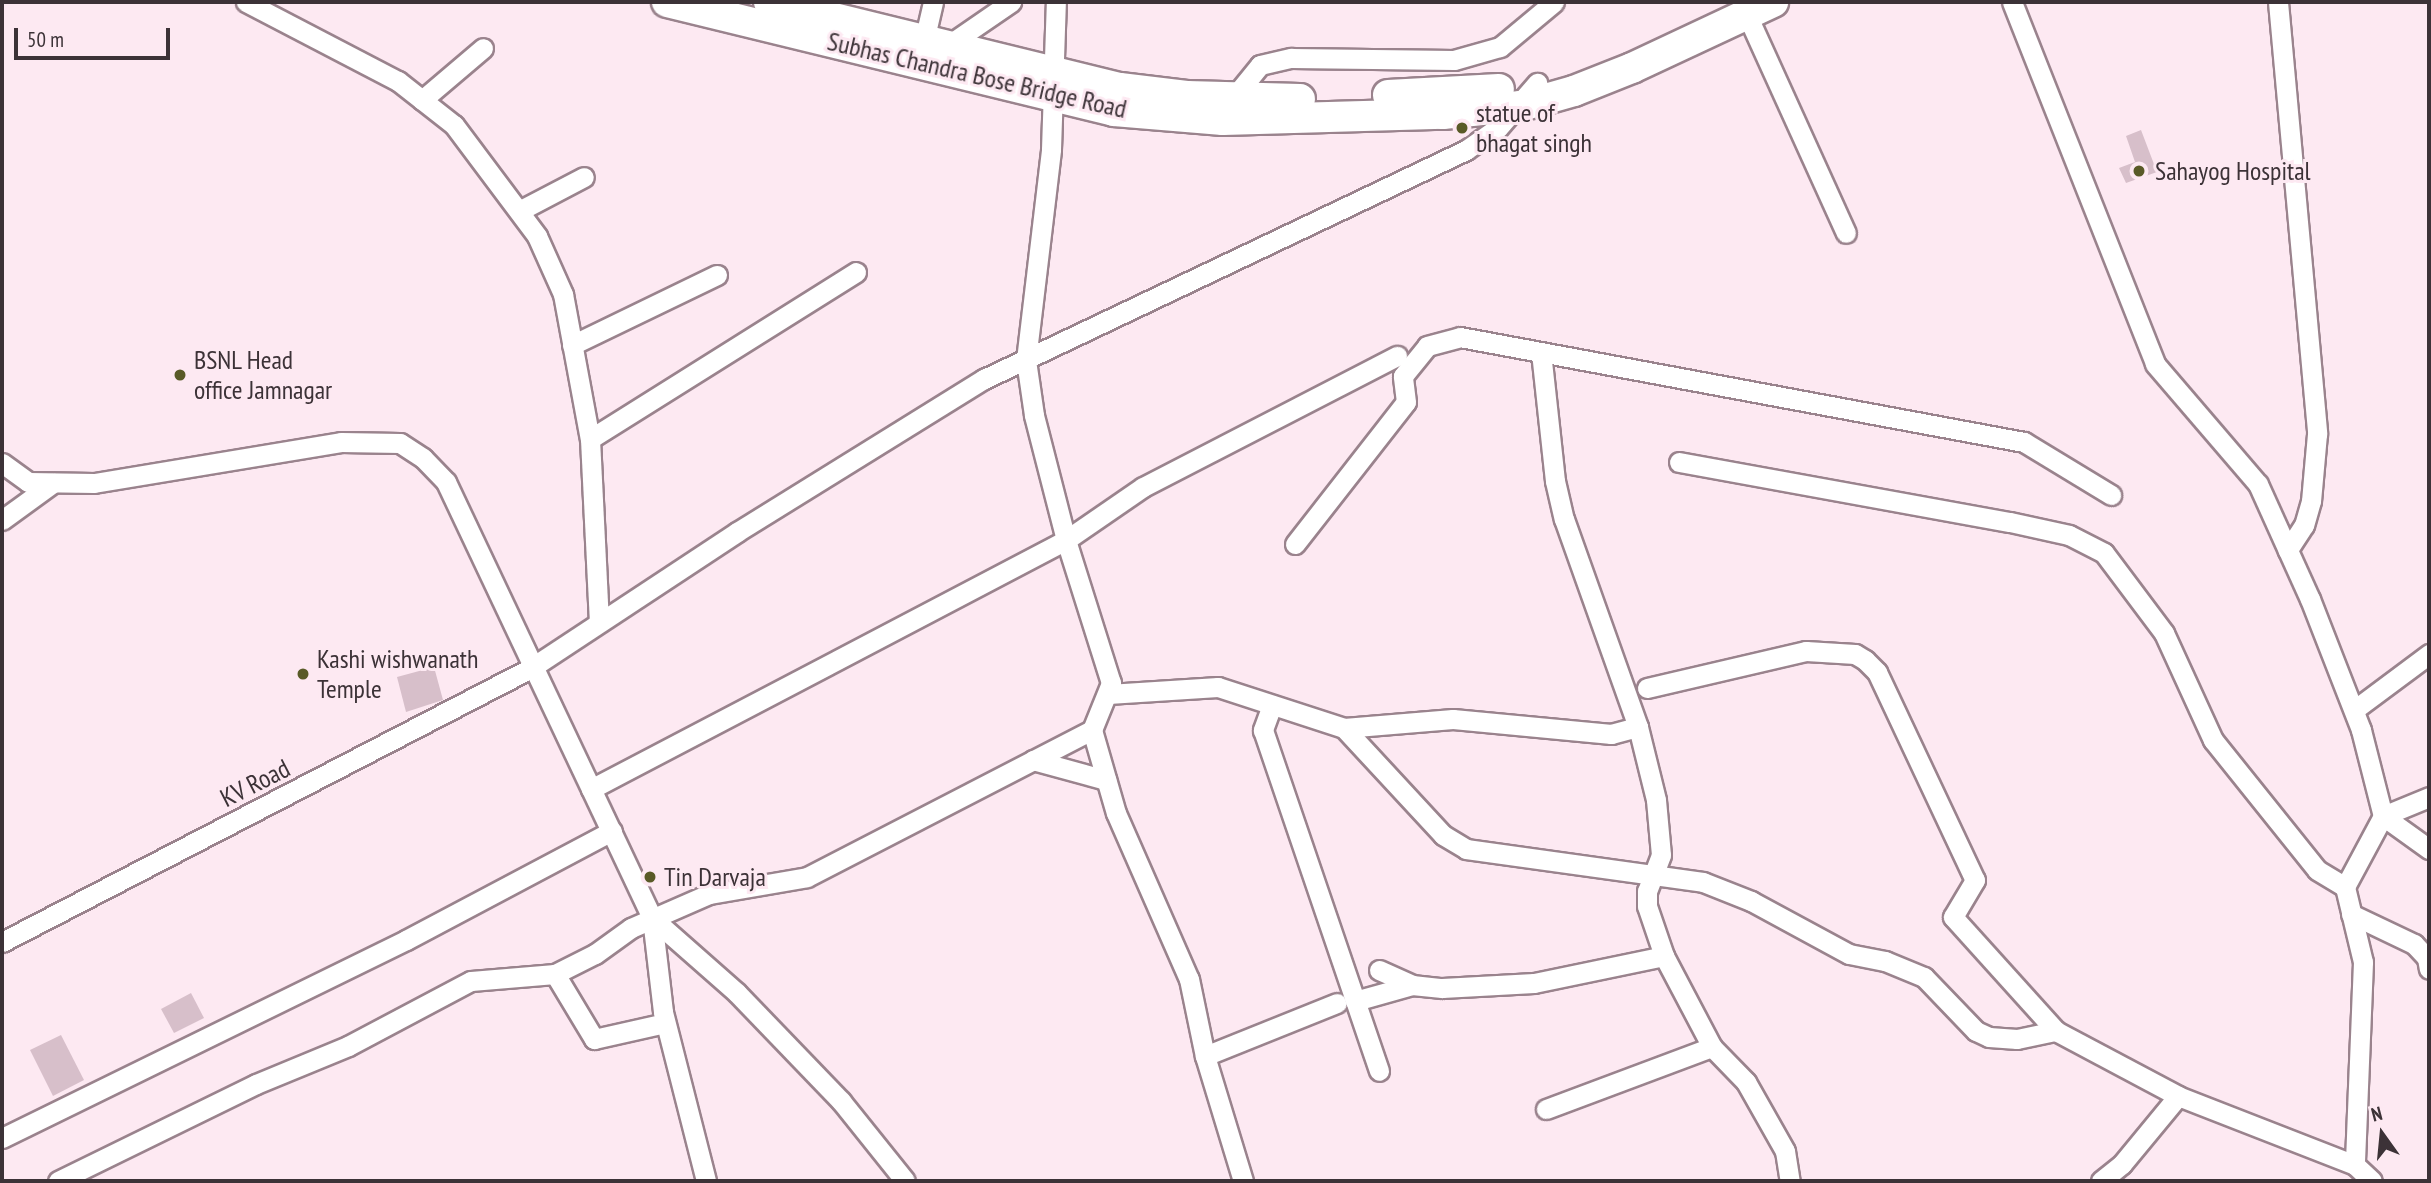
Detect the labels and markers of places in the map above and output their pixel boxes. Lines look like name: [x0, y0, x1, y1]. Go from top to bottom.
place label: statue of bhagat singh: [1476, 97, 1592, 158]
marker: statue of bhagat singh: [1454, 120, 1470, 136]
place label: Sahayog Hospital: [2155, 155, 2311, 187]
marker: Sahayog Hospital: [2129, 161, 2149, 181]
place label: BSNL Head office Jamnagar: [194, 344, 332, 406]
marker: BSNL Head office Jamnagar: [172, 367, 188, 383]
place label: Kashi wishwanath Temple: [317, 643, 478, 704]
marker: Kashi wishwanath Temple: [295, 666, 311, 682]
place label: Tin Darvaja: [664, 861, 766, 893]
marker: Tin Darvaja: [642, 869, 658, 885]

